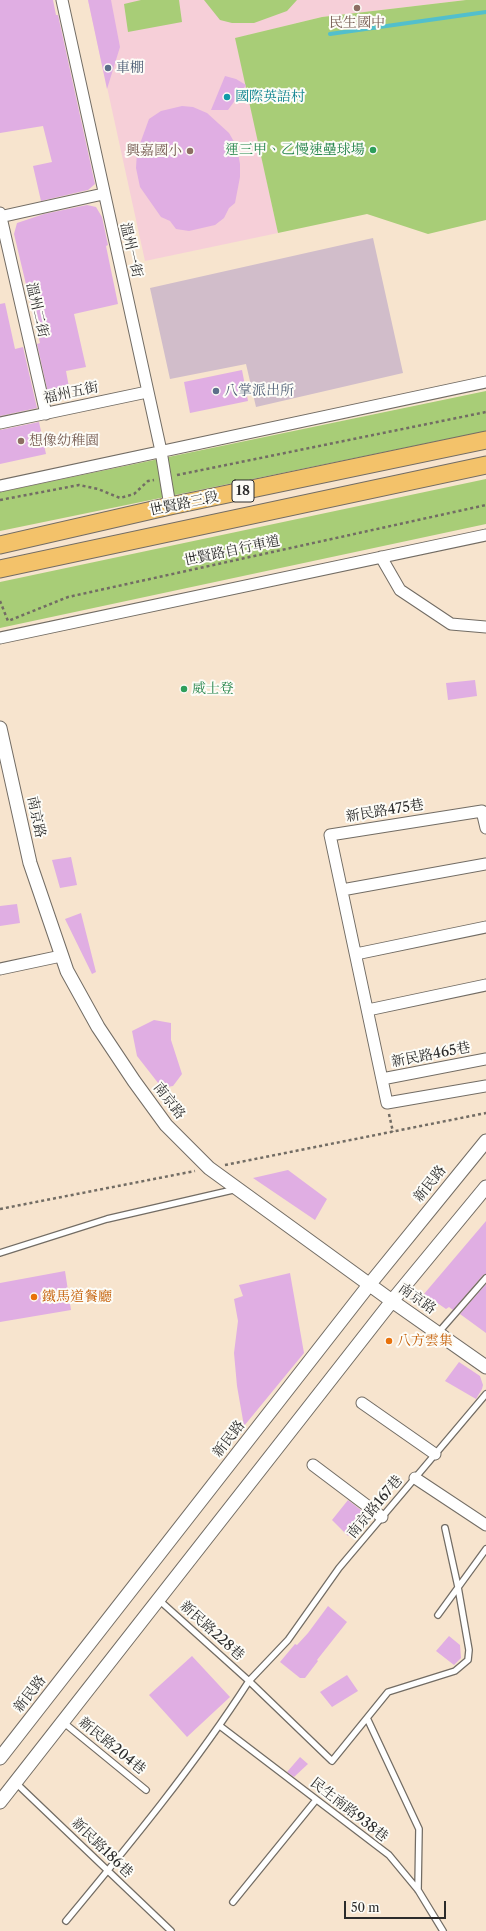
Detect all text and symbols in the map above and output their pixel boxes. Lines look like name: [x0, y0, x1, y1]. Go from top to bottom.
marker: 民生國中: [352, 3, 362, 13]
place label: 民生國中: [329, 15, 385, 31]
place label: 車棚: [116, 60, 144, 76]
marker: 車棚: [103, 63, 113, 73]
place label: 國際英語村: [235, 89, 305, 105]
marker: 國際英語村: [222, 92, 232, 102]
place label: 運三甲、乙慢速壘球場: [225, 142, 365, 158]
place label: 興嘉國小: [126, 143, 182, 159]
marker: 運三甲、乙慢速壘球場: [368, 145, 378, 155]
marker: 興嘉國小: [185, 146, 195, 156]
street label: 溫州一街: [117, 221, 145, 279]
street label: 溫州二街: [23, 281, 51, 339]
street label: 福州五街: [42, 379, 100, 407]
place label: 八掌派出所: [224, 383, 294, 399]
marker: 八掌派出所: [211, 386, 221, 396]
place label: 想像幼稚園: [29, 433, 99, 449]
marker: 想像幼稚園: [16, 436, 26, 446]
road number: 18: [232, 480, 254, 502]
street label: 世賢路三段: [148, 489, 220, 519]
street label: 世賢路自行車道: [182, 533, 282, 569]
place label: 威士登: [192, 681, 234, 697]
marker: 威士登: [179, 684, 189, 694]
street label: 南京路: [23, 795, 49, 839]
street label: 新民路475巷: [345, 797, 425, 825]
street label: 新民路465巷: [390, 1039, 472, 1071]
street label: 南京路: [149, 1079, 189, 1123]
street label: 新民路: [410, 1162, 450, 1206]
street label: 南京路: [395, 1280, 439, 1318]
place label: 鐵馬道餐廳: [42, 1289, 112, 1305]
marker: 鐵馬道餐廳: [29, 1292, 39, 1302]
place label: 八方雲集: [397, 1333, 453, 1349]
marker: 八方雲集: [384, 1336, 394, 1346]
street label: 新民路: [209, 1417, 249, 1461]
street label: 南京路167巷: [344, 1472, 406, 1542]
street label: 新民路228巷: [177, 1598, 247, 1664]
street label: 新民路: [10, 1672, 50, 1716]
street label: 新民路204巷: [75, 1714, 149, 1778]
street label: 民生南路938巷: [307, 1774, 391, 1846]
street label: 新民路186巷: [68, 1815, 136, 1881]
scale bar: [346, 1893, 448, 1919]
text: 50 m: [351, 1900, 380, 1915]

